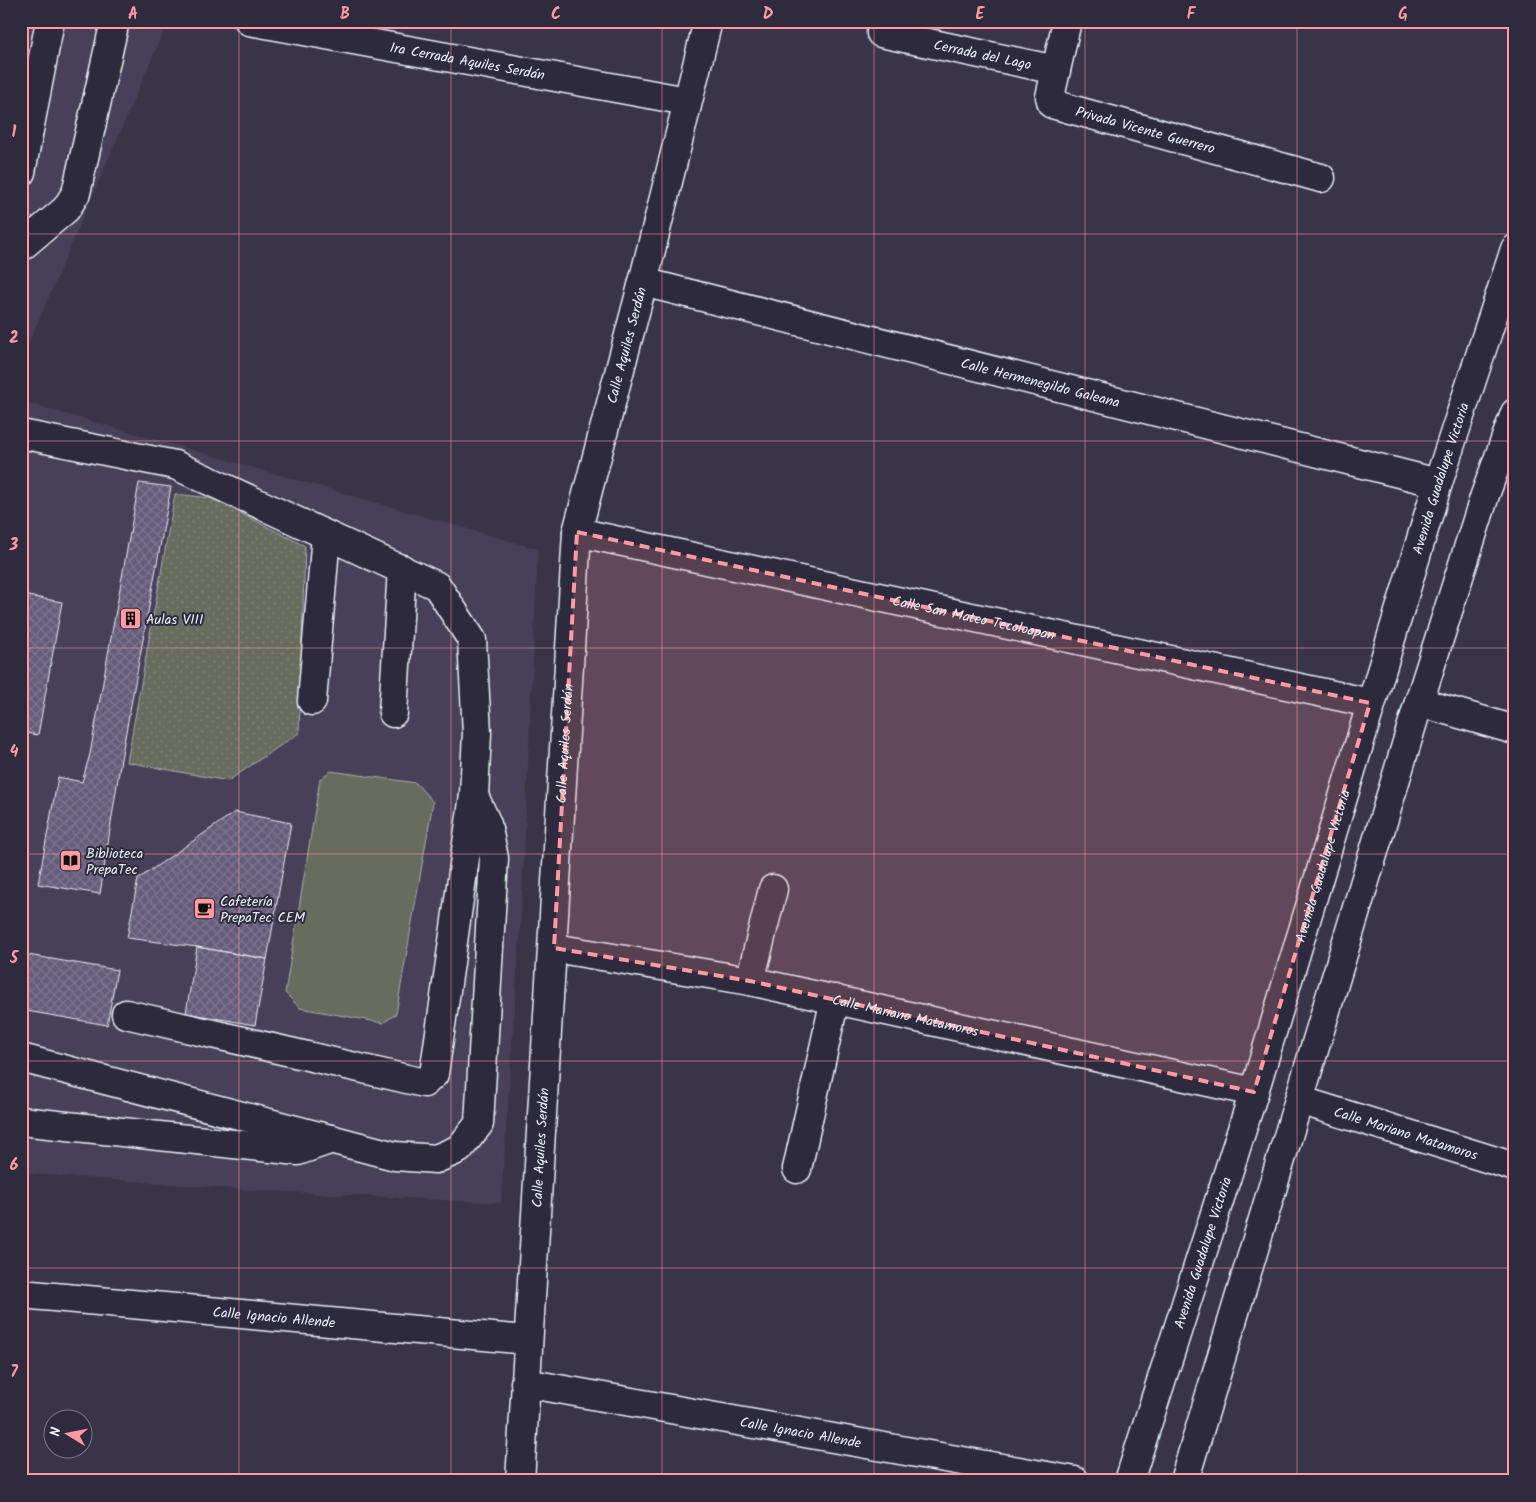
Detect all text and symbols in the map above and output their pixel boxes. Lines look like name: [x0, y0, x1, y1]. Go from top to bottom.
text: A: [128, 2, 138, 27]
text: B: [340, 2, 350, 27]
text: C: [551, 2, 561, 27]
text: D: [763, 2, 774, 27]
text: E: [976, 2, 986, 27]
text: F: [1187, 2, 1197, 27]
text: G: [1398, 2, 1408, 27]
street label: Cerrada del Lago: [932, 34, 1033, 77]
street label: 1ra Cerrada Aquiles Serdán: [388, 37, 546, 87]
street label: Privada Vicente Guerrero: [1073, 101, 1217, 160]
text: 1: [12, 120, 17, 145]
street label: Calle Aquiles Serdán: [601, 285, 653, 406]
text: 2: [9, 326, 19, 351]
street label: Calle Hermenegildo Galeana: [958, 353, 1122, 414]
street label: Avenida Guadalupe Victoria: [1407, 400, 1476, 557]
text: 3: [9, 533, 19, 558]
street label: Calle San Mateo Tecoloapan: [890, 590, 1057, 647]
building icon: Aulas VIII: [118, 607, 142, 631]
place label: Aulas VIII: [146, 609, 203, 631]
street label: Calle Aquiles Serdán: [551, 683, 580, 804]
text: 4: [10, 740, 19, 765]
street label: Avenida Guadalupe Victoria: [1290, 787, 1357, 945]
place label: Biblioteca PrepaTec: [86, 843, 143, 881]
library icon: Biblioteca PrepaTec: [58, 849, 82, 873]
place label: Cafetería PrepaTec CEM: [220, 891, 305, 929]
cafe icon: Cafetería PrepaTec CEM: [192, 897, 216, 921]
text: 5: [9, 946, 20, 971]
street label: Calle Mariano Matamoros: [830, 989, 981, 1043]
street label: Calle Aquiles Serdán: [526, 1087, 556, 1208]
street label: Calle Mariano Matamoros: [1331, 1101, 1480, 1167]
text: 6: [10, 1153, 19, 1178]
street label: Avenida Guadalupe Victoria: [1169, 1174, 1238, 1332]
street label: Calle Ignacio Allende: [212, 1301, 337, 1335]
text: 7: [10, 1360, 18, 1385]
north arrow: [42, 1410, 92, 1460]
street label: Calle Ignacio Allende: [738, 1411, 864, 1455]
text: N: [45, 1425, 68, 1438]

